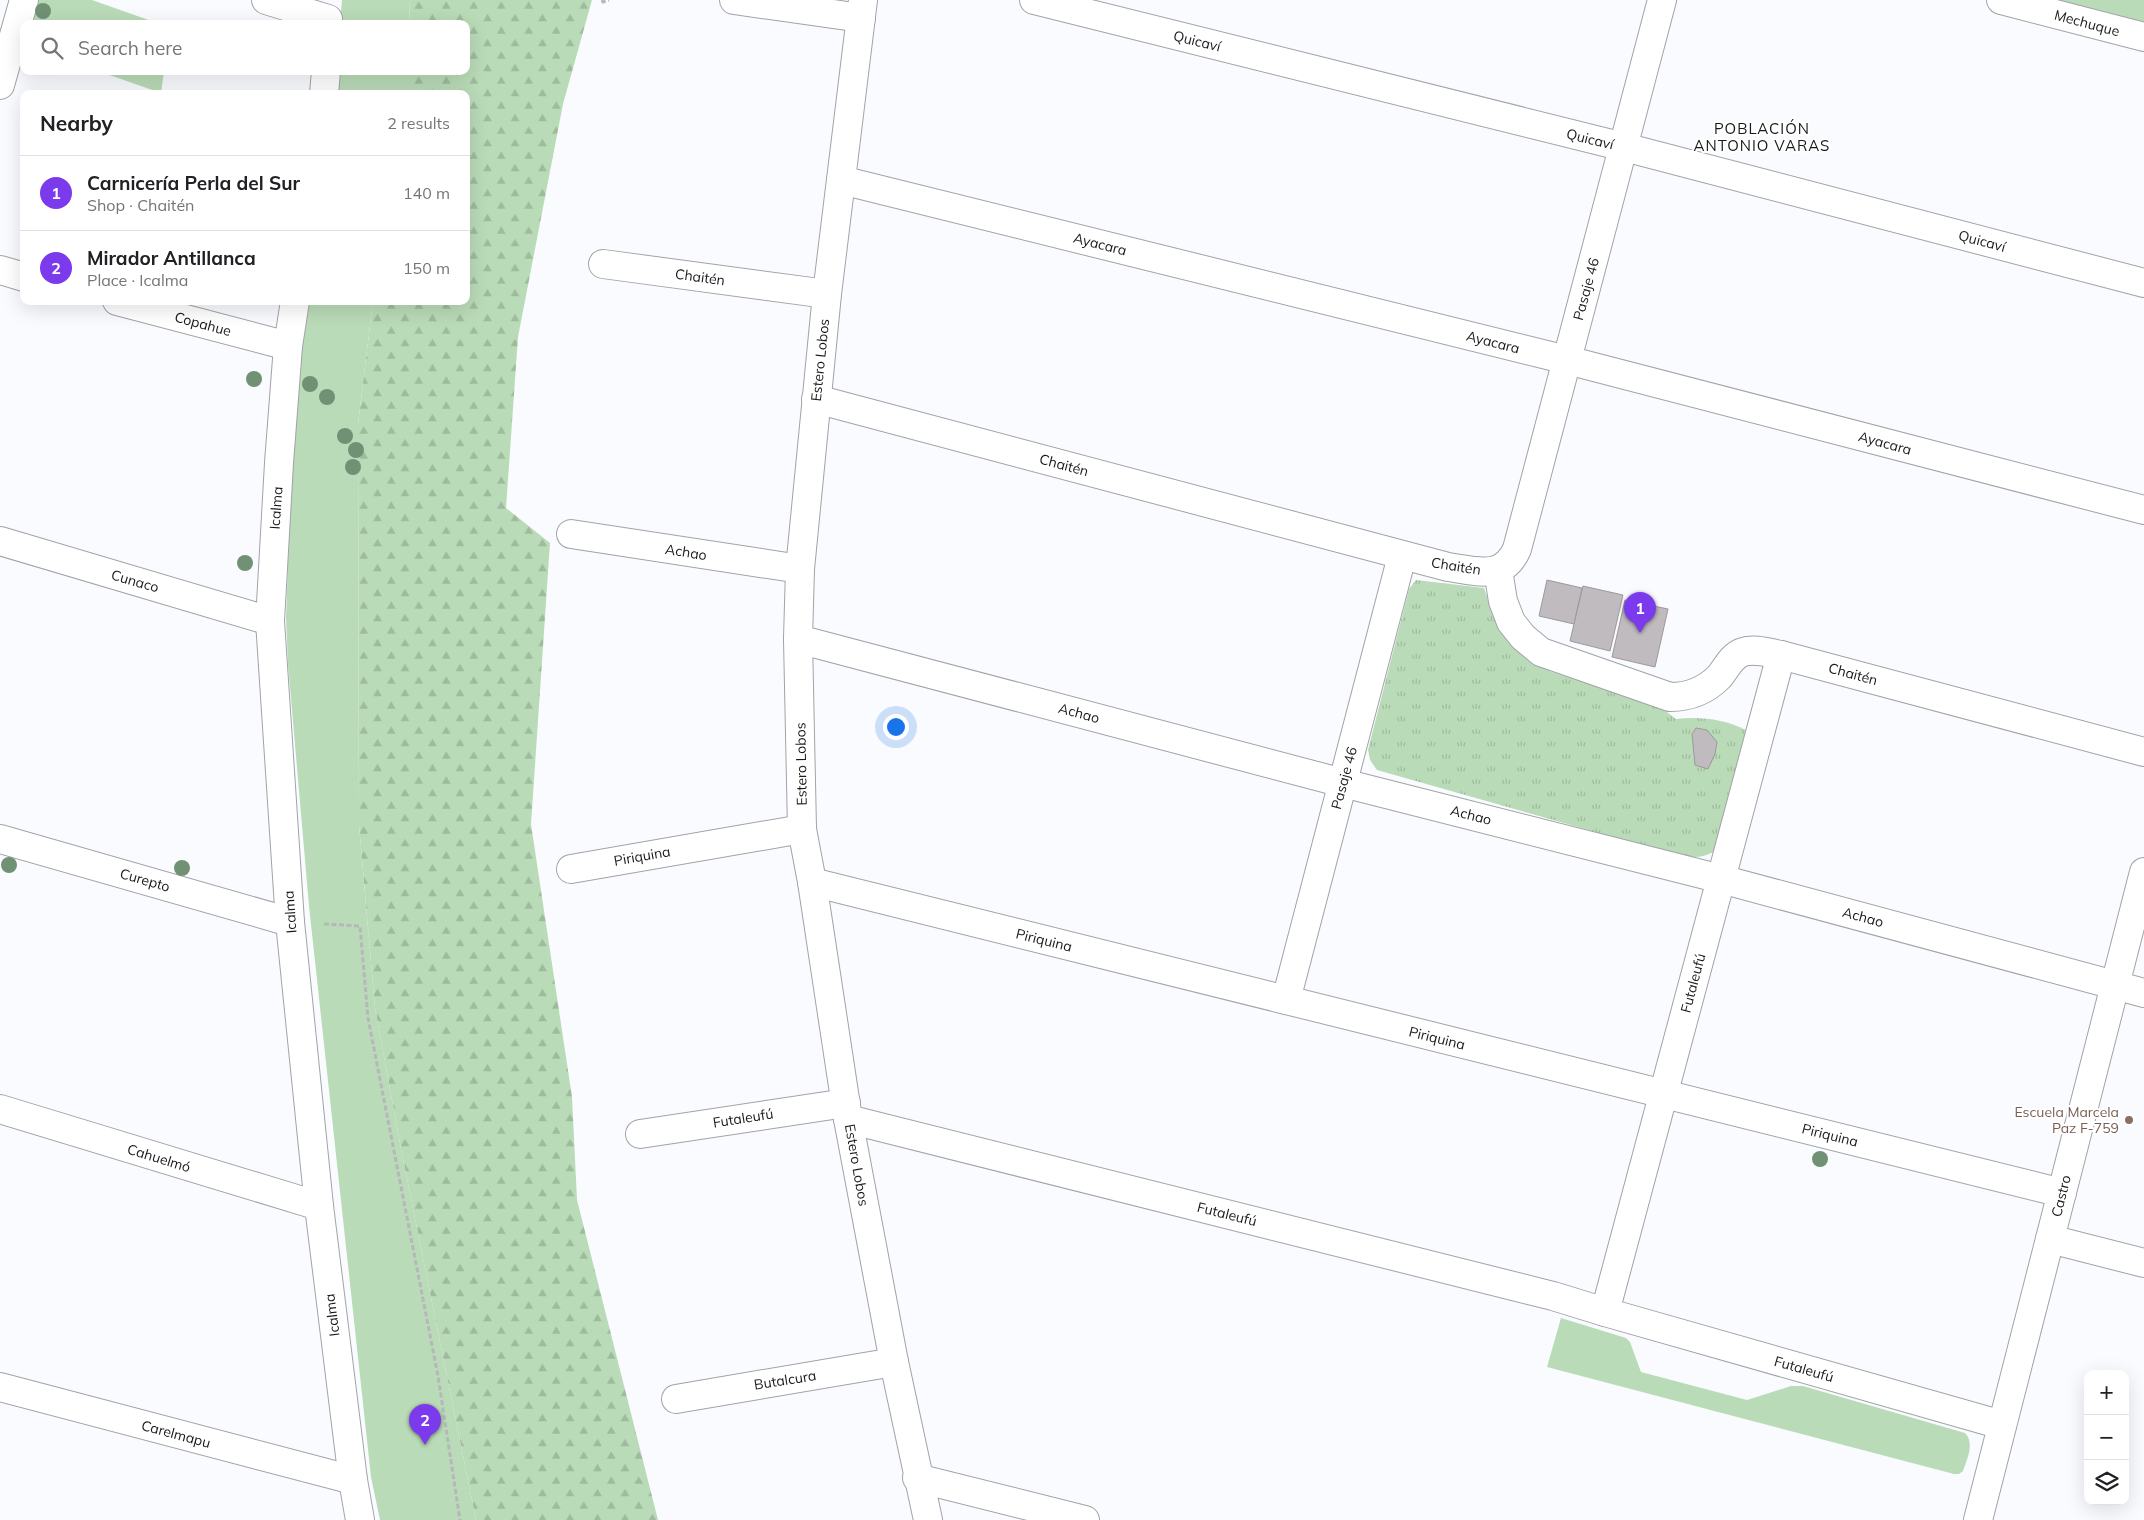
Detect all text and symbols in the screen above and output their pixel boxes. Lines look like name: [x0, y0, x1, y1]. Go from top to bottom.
street label: Mechuque: [2052, 6, 2122, 40]
search box: [20, 20, 470, 75]
street label: Quicaví: [1171, 26, 1223, 56]
icon: search: [38, 34, 66, 62]
text: Search here: [78, 36, 182, 60]
text: Nearby: [40, 110, 113, 136]
text: 2 results: [387, 113, 450, 133]
district label: POBLACIÓN ANTONIO VARAS: [1694, 119, 1830, 155]
street label: Quicaví: [1564, 124, 1616, 154]
text: Carnicería Perla del Sur: [87, 171, 300, 195]
text: 1: [51, 183, 61, 203]
text: 140 m: [403, 183, 450, 203]
text: Shop · Chaitén: [87, 195, 194, 215]
street label: Quicaví: [1956, 226, 2008, 256]
street label: Ayacara: [1071, 229, 1129, 259]
text: Mirador Antillanca: [87, 246, 256, 270]
street label: Pasaje 46: [1569, 256, 1603, 322]
text: 2: [51, 258, 61, 278]
text: 150 m: [403, 258, 450, 278]
street label: Chaitén: [674, 265, 726, 289]
text: Place · Icalma: [87, 270, 188, 290]
street label: Copahue: [173, 308, 233, 340]
street label: Estero Lobos: [807, 318, 833, 402]
street label: Ayacara: [1464, 327, 1522, 357]
street label: Ayacara: [1856, 427, 1914, 459]
street label: Chaitén: [1037, 450, 1091, 480]
street label: Icalma: [266, 486, 286, 530]
street label: Achao: [664, 540, 708, 564]
street label: Chaitén: [1430, 553, 1482, 579]
street label: Cunaco: [109, 566, 161, 596]
pin: 1: [1624, 592, 1656, 633]
street label: Chaitén: [1826, 659, 1880, 689]
street label: Achao: [1057, 699, 1101, 727]
your location: [883, 714, 909, 740]
street label: Estero Lobos: [791, 722, 811, 806]
street label: Pasaje 46: [1327, 745, 1361, 811]
street label: Achao: [1449, 801, 1493, 829]
street label: Piriquina: [612, 842, 672, 870]
street label: Curepto: [118, 864, 172, 896]
street label: Icalma: [280, 890, 300, 934]
street label: Achao: [1841, 903, 1885, 931]
street label: Piriquina: [1014, 924, 1074, 956]
street label: Futaleufú: [1676, 951, 1710, 1015]
street label: Piriquina: [1407, 1022, 1467, 1054]
place label: Escuela Marcela Paz F-759: [2014, 1103, 2119, 1137]
street label: Futaleufú: [711, 1104, 775, 1132]
marker: Escuela Marcela Paz F-759: [2123, 1114, 2135, 1126]
street label: Piriquina: [1800, 1119, 1860, 1151]
street label: Estero Lobos: [841, 1123, 873, 1207]
street label: Cahuelmó: [125, 1140, 193, 1176]
street label: Castro: [2047, 1173, 2075, 1219]
street label: Futaleufú: [1195, 1198, 1259, 1230]
street label: Icalma: [320, 1293, 344, 1337]
street label: Futaleufú: [1772, 1352, 1836, 1386]
street label: Butalcura: [753, 1366, 817, 1394]
map controls: [2084, 1370, 2129, 1505]
button: +: [2084, 1370, 2129, 1415]
pin: 2: [409, 1404, 441, 1445]
button: −: [2084, 1415, 2129, 1460]
street label: Carelmapu: [139, 1416, 213, 1452]
button: layers: [2084, 1460, 2129, 1505]

